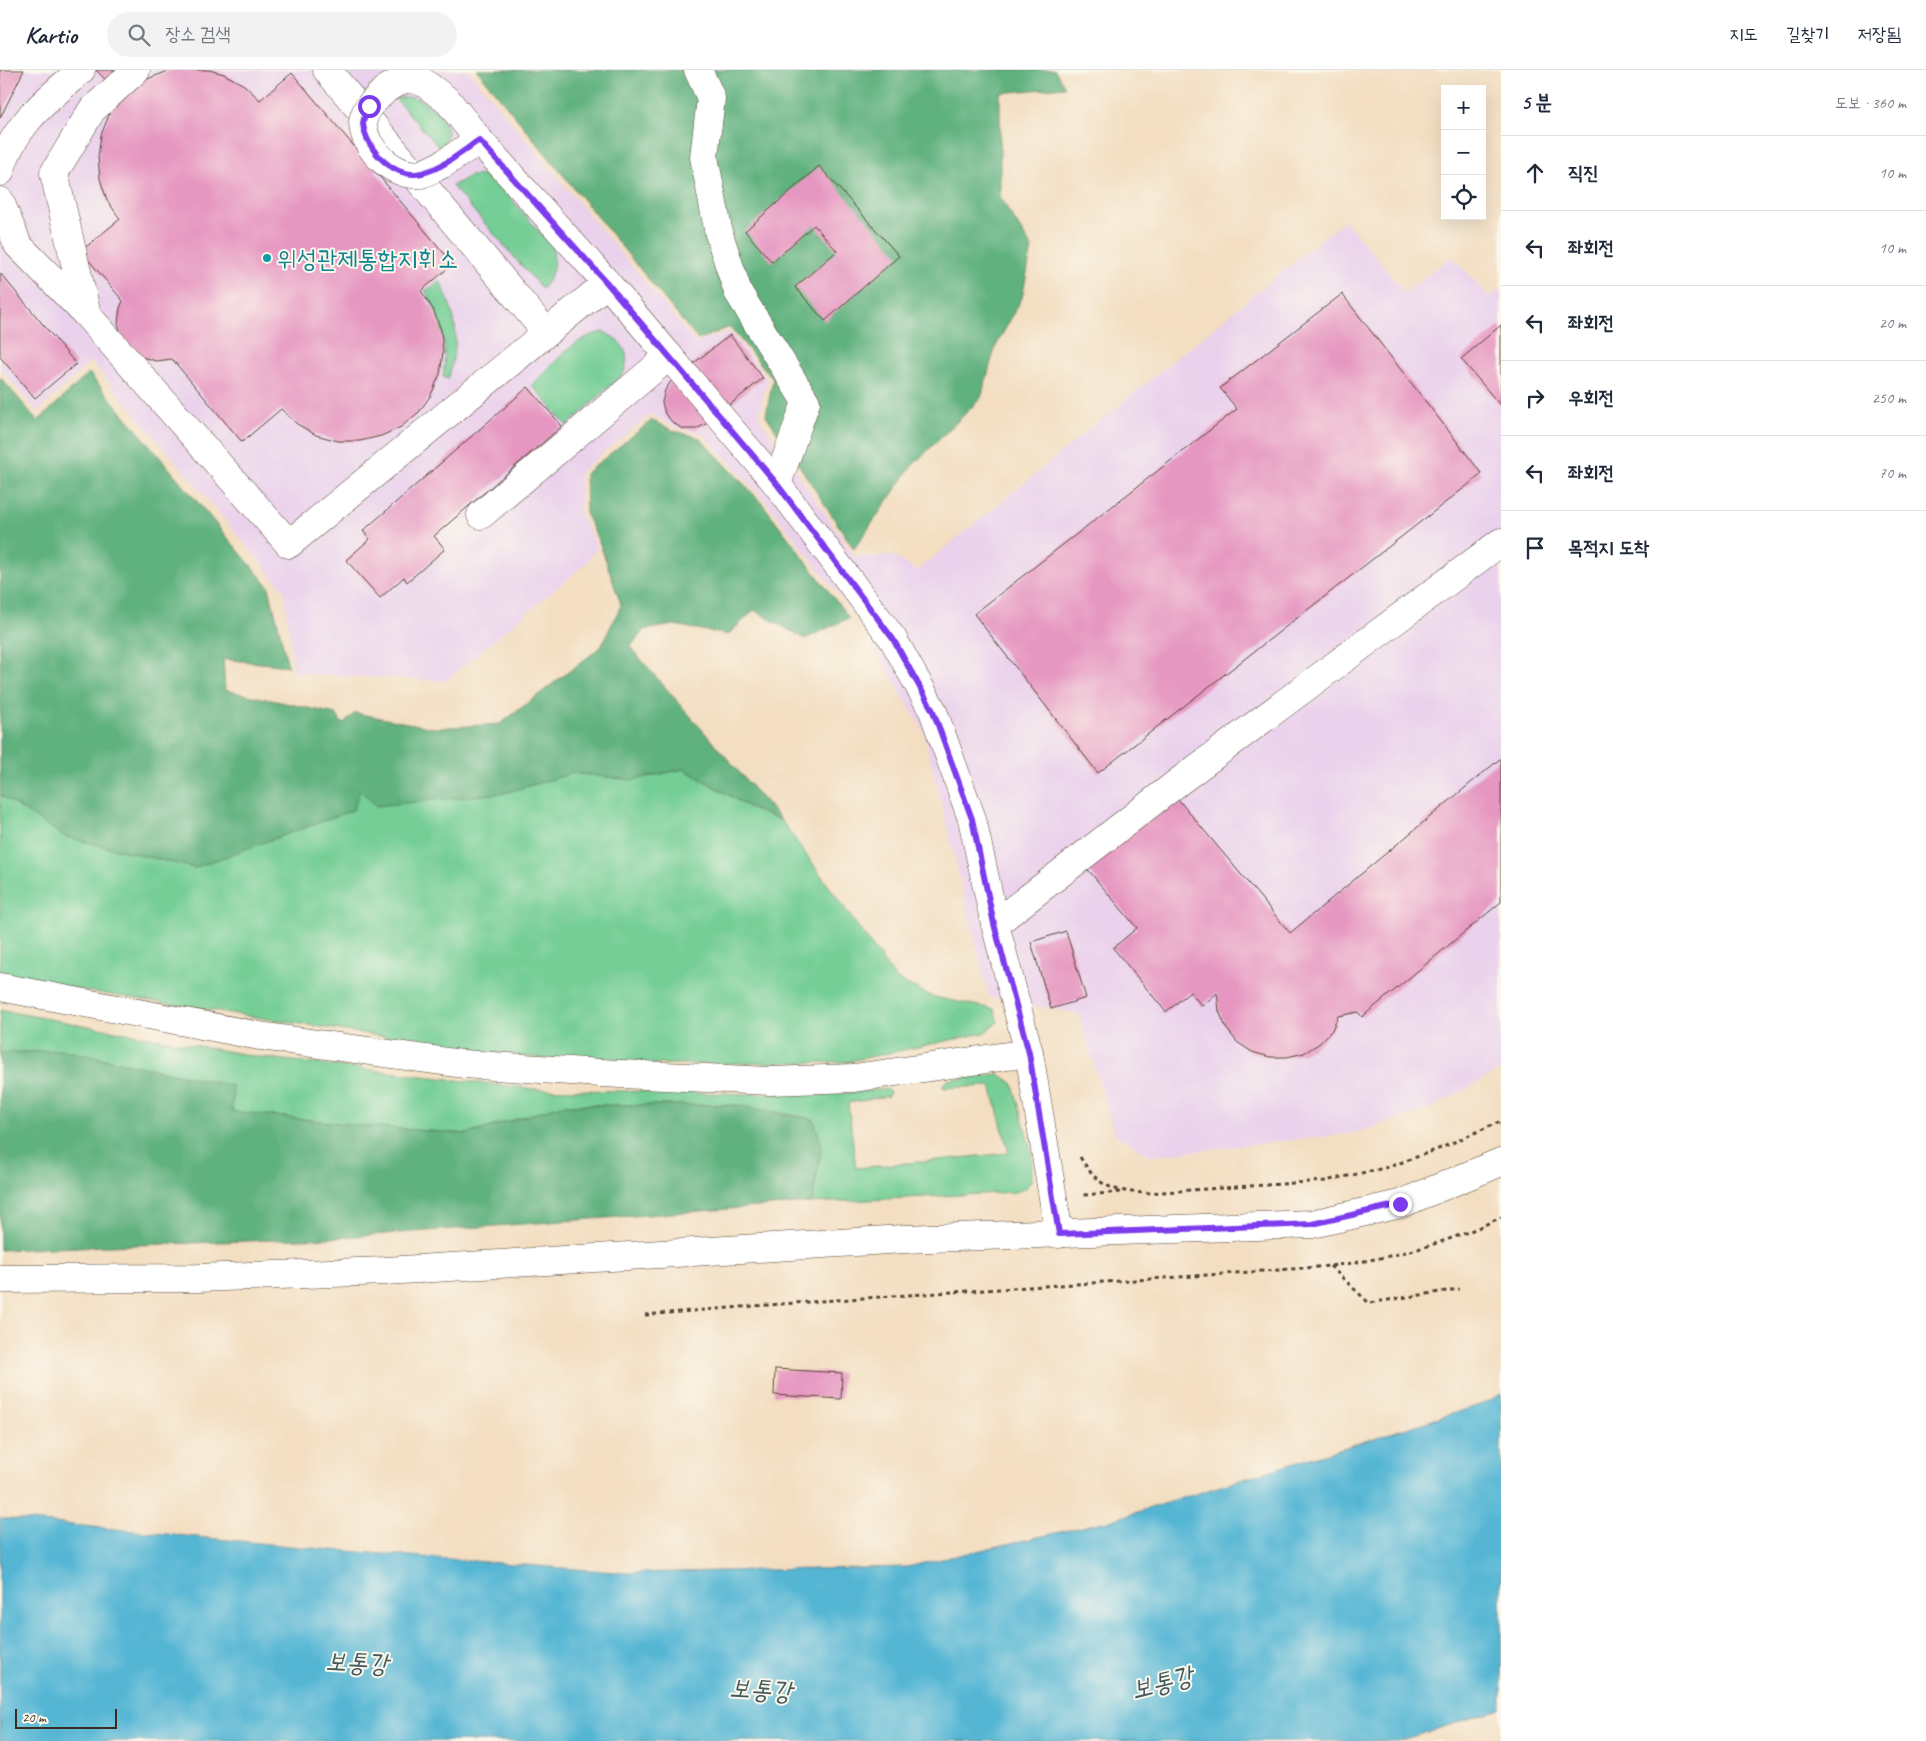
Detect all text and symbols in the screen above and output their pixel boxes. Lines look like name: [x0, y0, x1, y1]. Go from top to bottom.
search box: [107, 12, 457, 57]
text: Kartio: [25, 20, 77, 50]
icon: search: [125, 21, 153, 49]
text: 장소 검색: [165, 22, 231, 46]
text: 지도: [1729, 23, 1758, 45]
text: 길찾기: [1786, 23, 1830, 45]
text: 저장됨: [1858, 23, 1901, 45]
map controls: [1441, 85, 1486, 220]
button: +: [1441, 85, 1486, 130]
text: 5 분: [1521, 89, 1552, 115]
text: 도보 · 360 m: [1835, 93, 1906, 113]
route start: [358, 95, 381, 118]
button: −: [1441, 130, 1486, 175]
icon: ahead: [1521, 159, 1549, 187]
text: 직진: [1568, 161, 1599, 185]
text: 10 m: [1879, 163, 1906, 183]
button: locate: [1441, 175, 1486, 220]
icon: left: [1521, 234, 1549, 262]
text: 좌회전: [1568, 236, 1614, 260]
text: 10 m: [1879, 238, 1906, 258]
place label: 위성관제통합지휘소: [277, 243, 458, 275]
marker: 위성관제통합지휘소: [261, 252, 273, 264]
icon: left: [1521, 309, 1549, 337]
text: 좌회전: [1568, 311, 1614, 335]
text: 20 m: [1879, 313, 1906, 333]
icon: right: [1521, 384, 1549, 412]
text: 우회전: [1568, 386, 1614, 410]
text: 250 m: [1872, 388, 1906, 408]
icon: left: [1521, 459, 1549, 487]
text: 좌회전: [1568, 461, 1614, 485]
text: 70 m: [1879, 463, 1906, 483]
icon: arrive: [1521, 534, 1549, 562]
text: 목적지 도착: [1568, 536, 1649, 560]
route end: [1389, 1193, 1412, 1216]
water label: 보통강: [325, 1644, 392, 1681]
water label: 보통강: [1128, 1658, 1200, 1706]
water label: 보통강: [729, 1671, 796, 1708]
scale bar: [15, 1706, 118, 1729]
text: 20 m: [22, 1709, 46, 1726]

